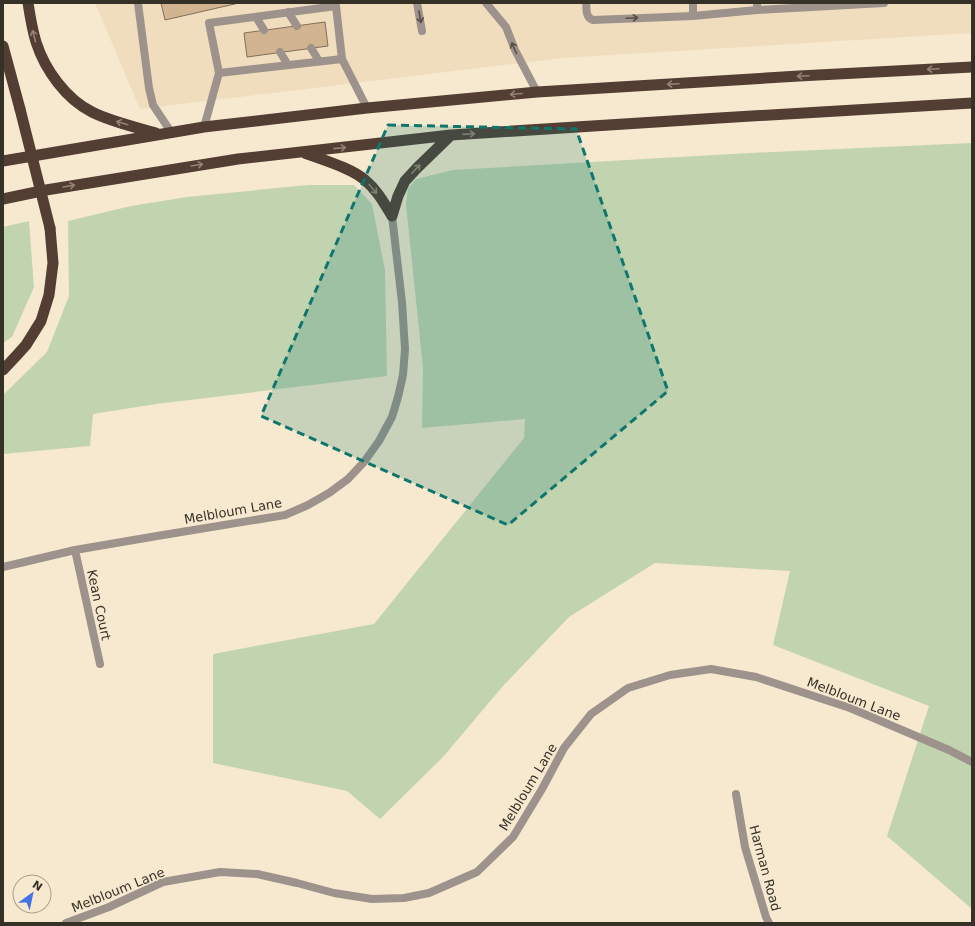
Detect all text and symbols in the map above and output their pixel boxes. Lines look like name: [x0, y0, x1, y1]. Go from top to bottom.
one-way arrow: [416, 10, 424, 23]
one-way arrow: [625, 15, 638, 22]
one-way arrow: [30, 30, 37, 43]
one-way arrow: [510, 42, 518, 54]
one-way arrow: [927, 66, 940, 73]
one-way arrow: [797, 72, 810, 80]
one-way arrow: [667, 80, 680, 88]
one-way arrow: [510, 91, 523, 98]
one-way arrow: [115, 119, 128, 126]
one-way arrow: [462, 131, 475, 138]
one-way arrow: [333, 144, 346, 152]
one-way arrow: [190, 161, 203, 169]
one-way arrow: [411, 164, 420, 174]
one-way arrow: [62, 182, 75, 190]
one-way arrow: [369, 184, 378, 194]
street label: Melbloum Lane: [183, 495, 283, 527]
street label: Kean Court: [84, 568, 114, 642]
street label: Melbloum Lane: [805, 674, 903, 724]
street label: Melbloum Lane: [496, 741, 560, 833]
street label: Harman Road: [746, 823, 784, 913]
street label: Melbloum Lane: [69, 864, 167, 916]
north arrow: [12, 874, 52, 914]
text: N: [30, 878, 45, 894]

